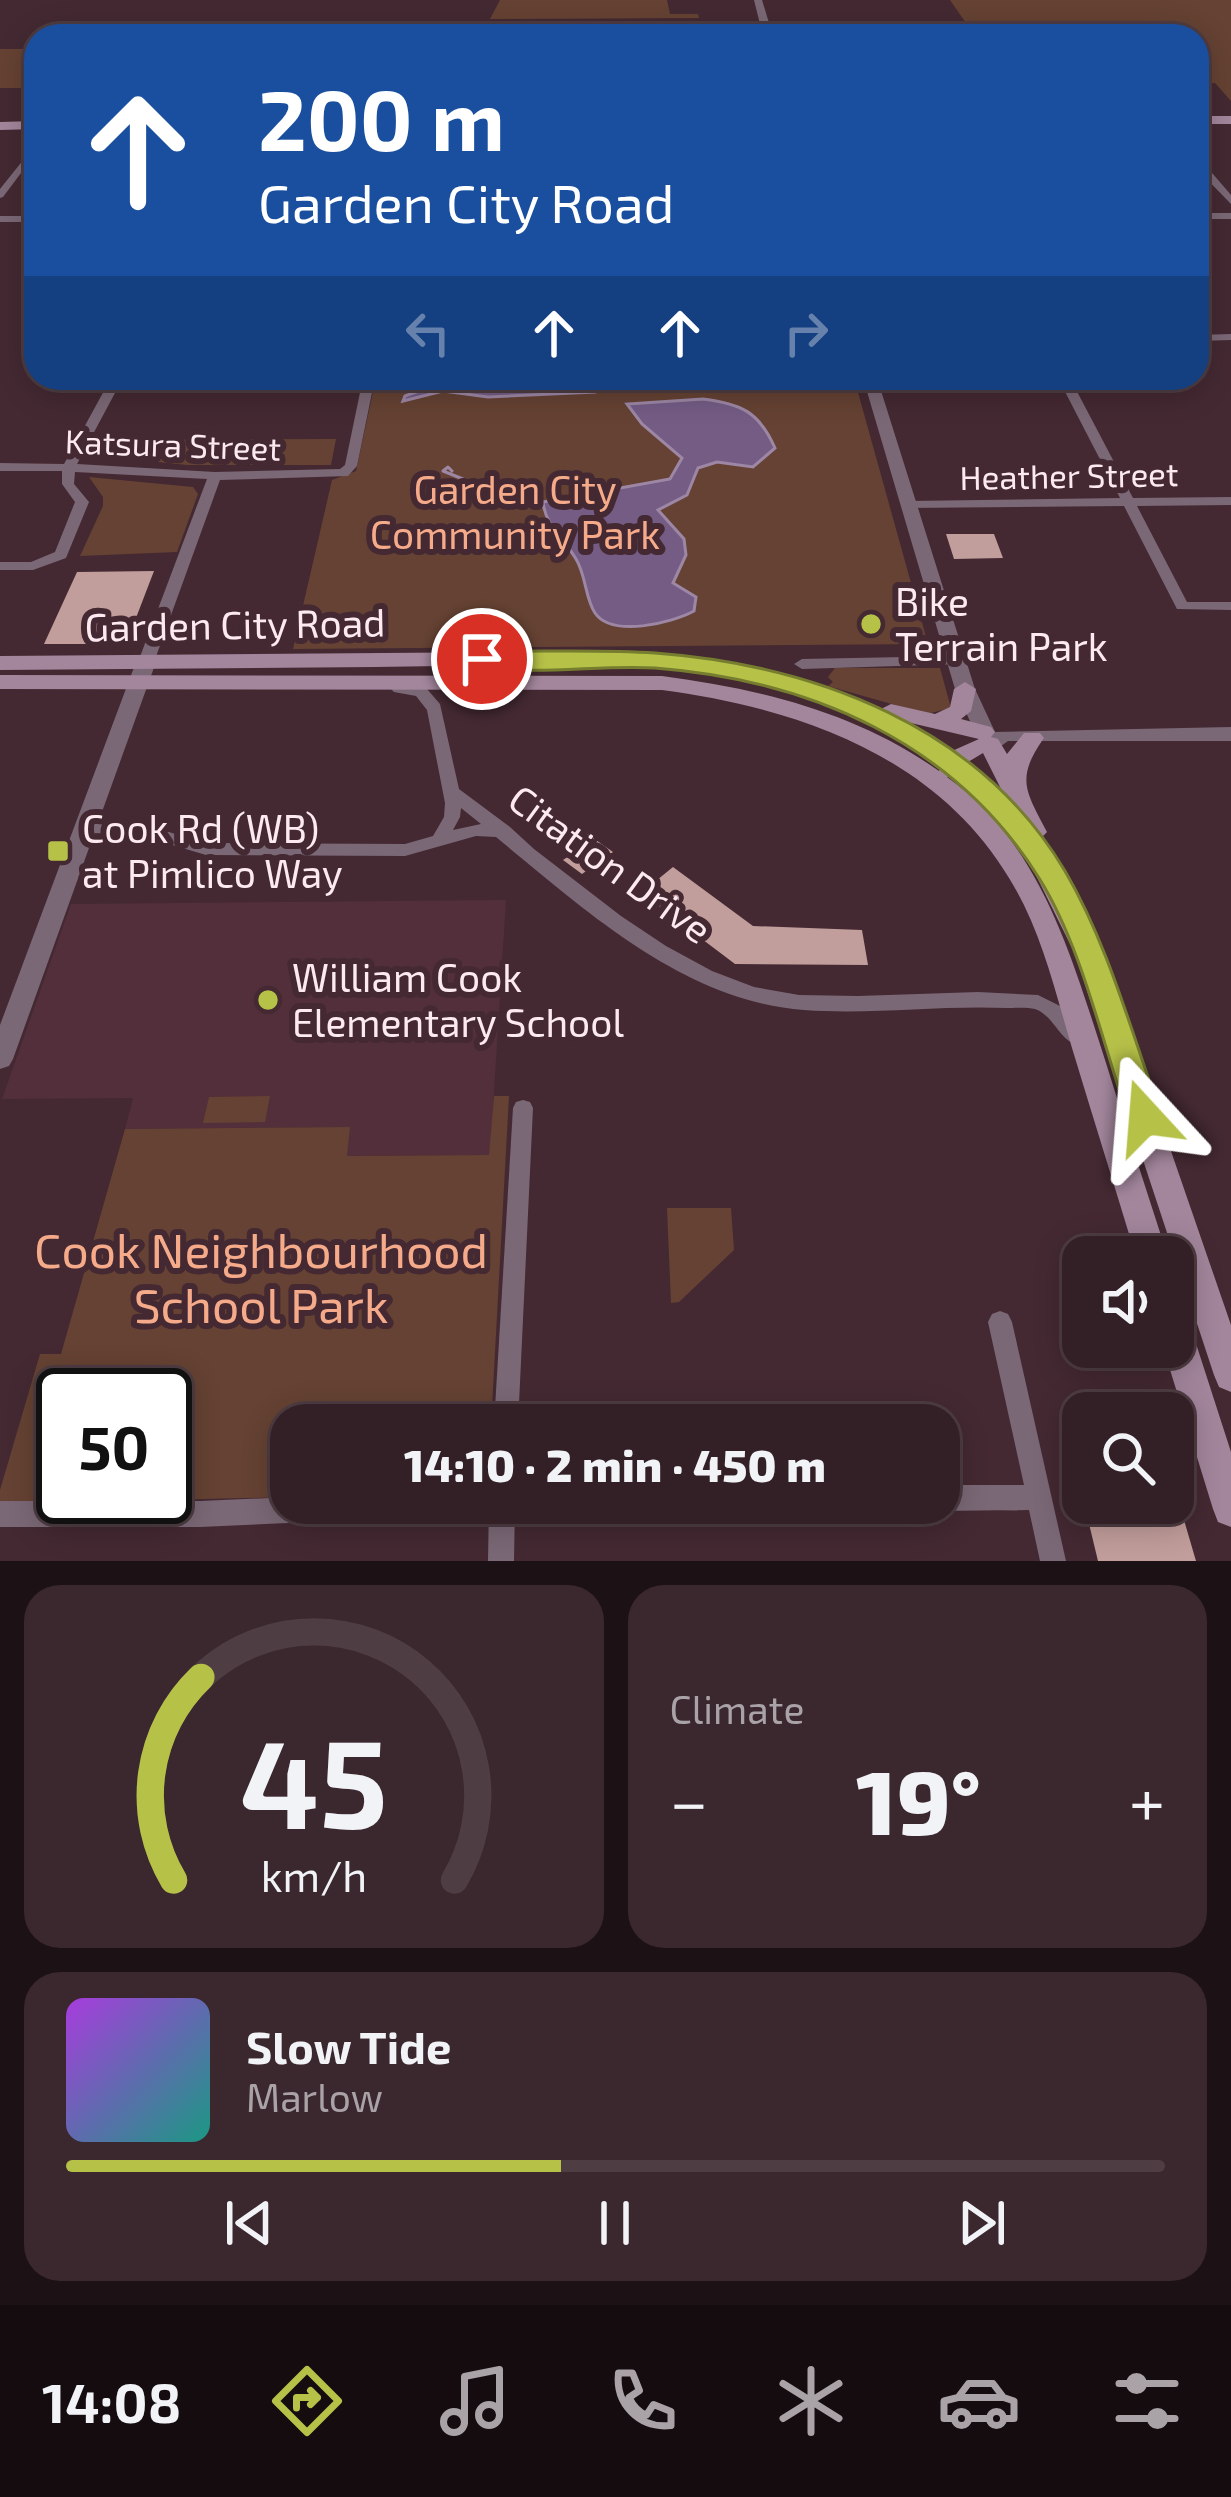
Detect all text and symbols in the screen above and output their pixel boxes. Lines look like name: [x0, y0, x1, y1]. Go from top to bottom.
text: 200 m: [258, 67, 505, 168]
icon: ahead: [60, 72, 216, 228]
text: Garden City Road: [258, 169, 675, 234]
icon: left: [395, 300, 461, 366]
icon: ahead: [521, 300, 587, 366]
icon: ahead: [647, 300, 713, 366]
icon: right: [773, 300, 839, 366]
street label: Katsura Street: [64, 420, 282, 468]
street label: Heather Street: [959, 453, 1179, 497]
park label: Garden City Community Park: [370, 465, 660, 557]
place label: Bike Terrain Park: [895, 577, 1108, 669]
street label: Garden City Road: [84, 597, 386, 650]
pin: [431, 608, 533, 710]
marker: Bike Terrain Park: [858, 611, 884, 637]
icon: arrive: [449, 626, 515, 692]
street label: Citation Drive: [500, 774, 721, 952]
place label: Cook Rd (WB) at Pimlico Way: [82, 804, 343, 896]
marker: Cook Rd (WB) at Pimlico Way: [45, 838, 71, 864]
place label: William Cook Elementary School: [292, 953, 624, 1045]
marker: William Cook Elementary School: [255, 987, 281, 1013]
position arrow: [1082, 1054, 1208, 1180]
park label: Cook Neighbourhood School Park: [34, 1220, 488, 1333]
map controls: [1062, 1236, 1194, 1524]
button: sound: [1062, 1236, 1194, 1368]
speed limit sign: 50: [36, 1368, 192, 1524]
button: search: [1062, 1392, 1194, 1524]
text: 14:10 · 2 min · 450 m: [404, 1437, 826, 1491]
text: Climate: [670, 1685, 804, 1732]
text: 45: [240, 1704, 388, 1854]
text: 19°: [856, 1745, 981, 1853]
text: −: [670, 1760, 708, 1839]
text: +: [1129, 1760, 1165, 1839]
text: km/h: [260, 1848, 367, 1900]
text: Slow Tide: [246, 2019, 451, 2073]
text: Marlow: [246, 2073, 383, 2120]
icon: previous: [216, 2190, 282, 2256]
icon: pause: [582, 2190, 648, 2256]
icon: next: [949, 2190, 1015, 2256]
icon: directions: [265, 2359, 349, 2443]
icon: music: [433, 2359, 517, 2443]
icon: phone: [601, 2359, 685, 2443]
icon: climate: [769, 2359, 853, 2443]
icon: car: [937, 2359, 1021, 2443]
icon: filters: [1105, 2359, 1189, 2443]
text: 14:08: [42, 2369, 181, 2434]

